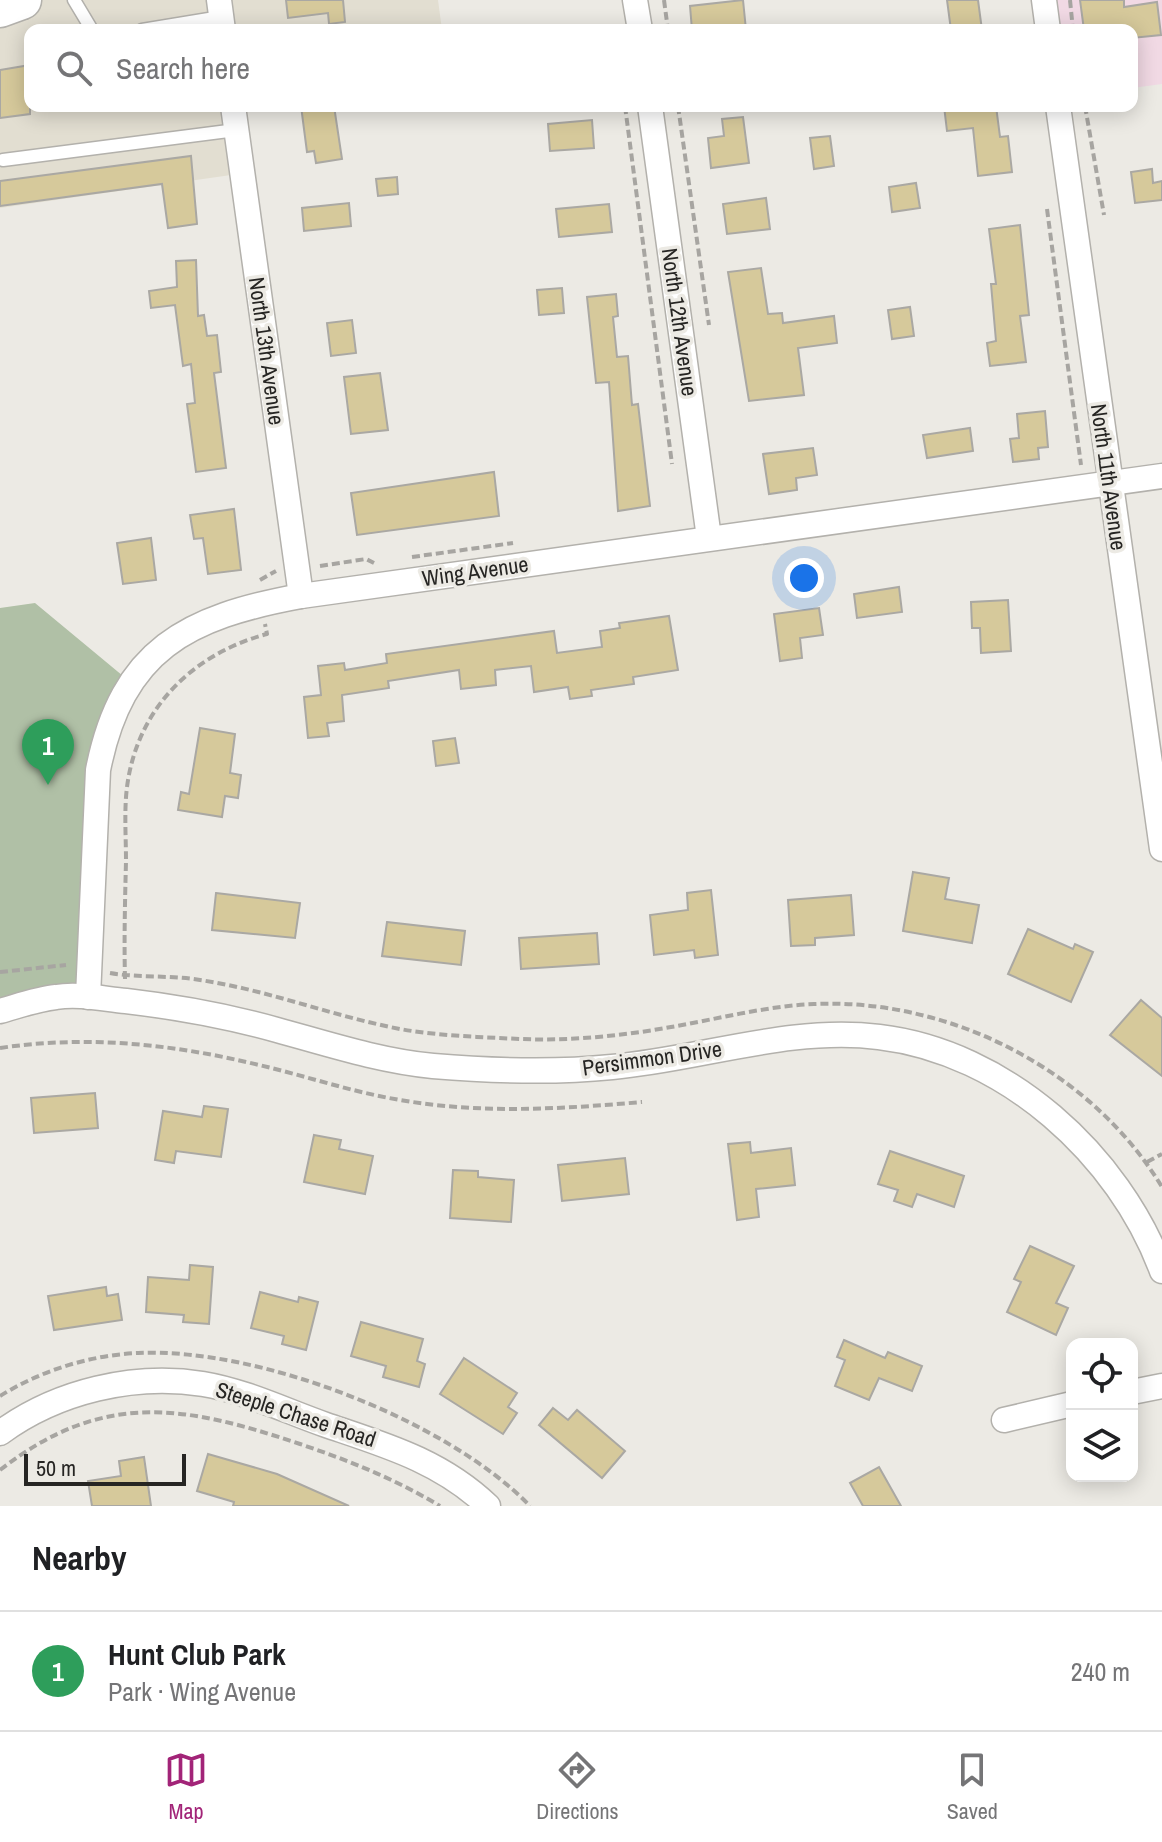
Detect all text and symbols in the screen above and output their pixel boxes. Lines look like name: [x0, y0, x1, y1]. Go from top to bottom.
search box: [24, 24, 1138, 112]
icon: search: [52, 46, 96, 90]
text: Search here: [116, 48, 250, 88]
street label: North 12th Avenue: [655, 246, 705, 398]
street label: North 13th Avenue: [242, 275, 292, 427]
street label: North 11th Avenue: [1084, 402, 1134, 552]
street label: Wing Avenue: [420, 549, 530, 593]
your location: [784, 558, 824, 598]
pin: 1: [22, 719, 74, 785]
street label: Persimmon Drive: [580, 1033, 724, 1083]
map controls: [1066, 1338, 1138, 1482]
button: locate: [1066, 1338, 1138, 1410]
street label: Steeple Chase Road: [212, 1374, 380, 1454]
button: layers: [1066, 1410, 1138, 1482]
scale bar: [24, 1450, 186, 1486]
text: 50 m: [36, 1453, 76, 1483]
text: Nearby: [32, 1535, 127, 1581]
text: Hunt Club Park: [108, 1634, 286, 1674]
text: 1: [52, 1654, 64, 1689]
text: 240 m: [1071, 1654, 1130, 1689]
text: Park · Wing Avenue: [108, 1674, 296, 1709]
tab: Map: [164, 1748, 208, 1826]
tab: Directions: [536, 1748, 619, 1826]
tab: Saved: [947, 1748, 998, 1826]

